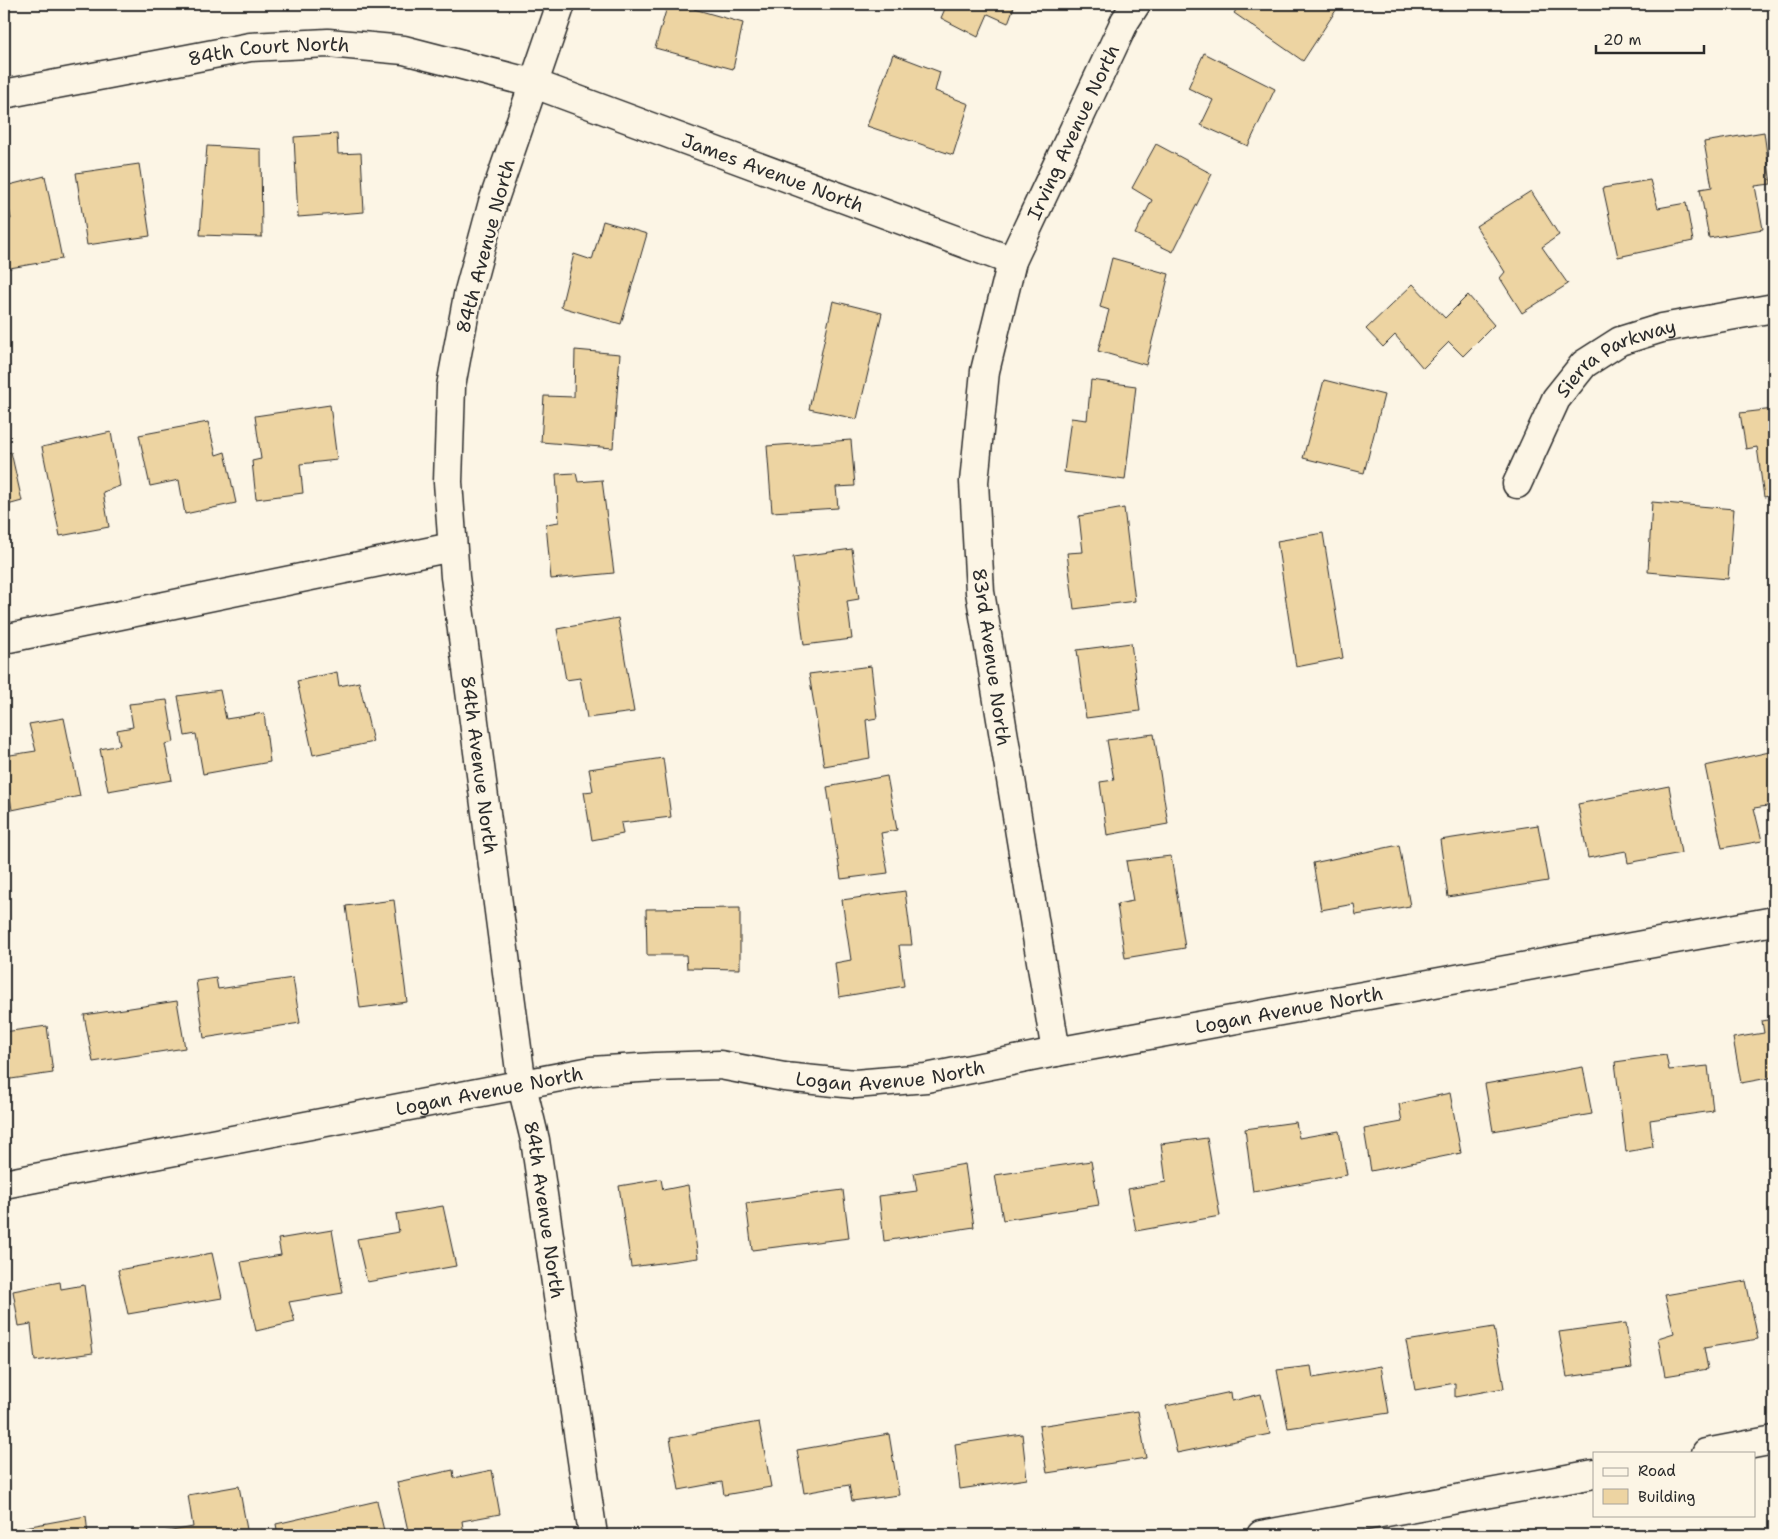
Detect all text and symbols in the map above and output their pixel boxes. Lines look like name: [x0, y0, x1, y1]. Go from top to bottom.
scale bar: [1596, 22, 1703, 54]
text: 20 m: [1603, 30, 1642, 50]
street label: 84th Court North: [186, 31, 351, 72]
street label: Irving Avenue North: [1021, 40, 1125, 224]
street label: James Avenue North: [678, 128, 868, 218]
street label: 84th Avenue North: [450, 156, 521, 336]
street label: Sierra Parkway: [1550, 314, 1678, 403]
street label: 83rd Avenue North: [967, 567, 1016, 747]
street label: 84th Avenue North: [455, 674, 503, 856]
street label: Logan Avenue North: [1193, 981, 1385, 1039]
street label: Logan Avenue North: [794, 1055, 987, 1097]
street label: Logan Avenue North: [393, 1061, 585, 1121]
street label: 84th Avenue North: [518, 1119, 570, 1300]
legend: [1593, 1452, 1756, 1516]
text: Road: [1638, 1461, 1676, 1481]
text: Building: [1638, 1487, 1695, 1507]

